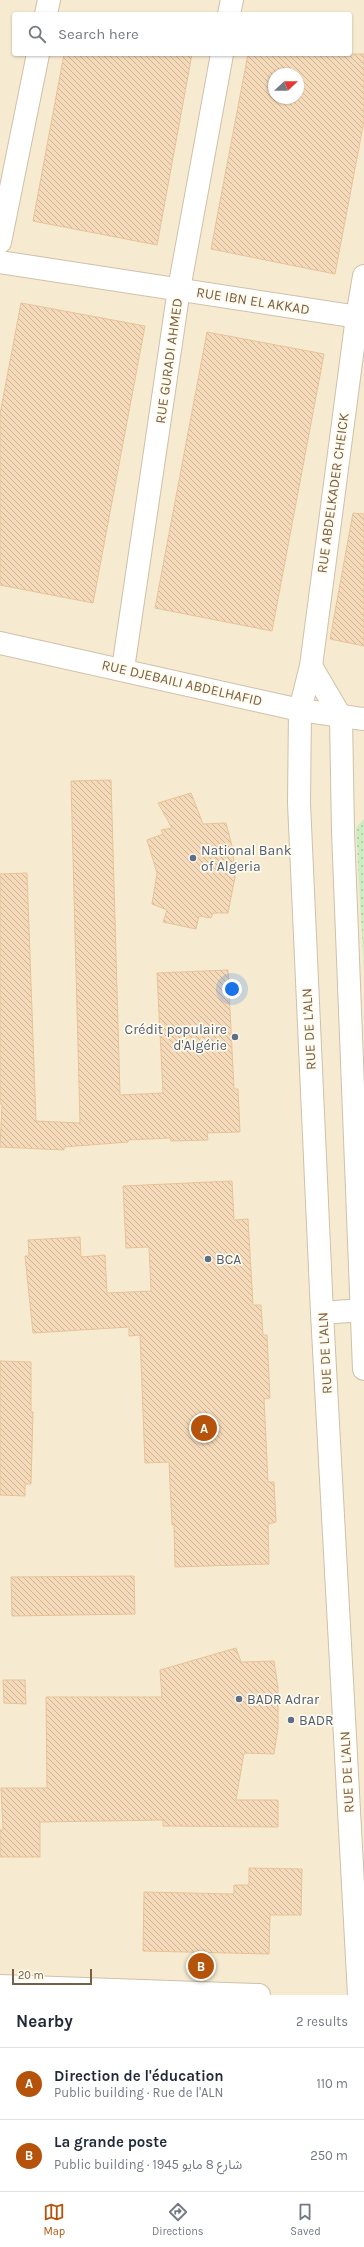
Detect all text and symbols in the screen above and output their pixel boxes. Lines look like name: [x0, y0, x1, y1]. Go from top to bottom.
search box: [12, 12, 352, 56]
icon: search: [26, 23, 48, 45]
text: Search here: [58, 25, 139, 43]
north arrow: [268, 68, 304, 104]
street label: RUE IBN EL AKKAD: [195, 284, 311, 318]
street label: RUE GURADI AHMED: [152, 297, 186, 425]
street label: RUE ABDELKADER CHEICK: [313, 411, 353, 574]
street label: RUE DJEBAILI ABDELHAFID: [100, 656, 264, 710]
place label: National Bank of Algeria: [201, 842, 292, 875]
marker: National Bank of Algeria: [188, 853, 198, 863]
your location: [222, 979, 242, 999]
street label: RUE DE L'ALN: [298, 988, 320, 1070]
place label: Crédit populaire d'Algérie: [125, 1021, 227, 1054]
marker: Crédit populaire d'Algérie: [230, 1032, 240, 1042]
place label: BCA: [216, 1251, 241, 1268]
marker: BCA: [203, 1254, 213, 1264]
street label: RUE DE L'ALN: [314, 1312, 336, 1394]
pin: A: [191, 1413, 217, 1443]
place label: BADR Adrar: [247, 1691, 320, 1708]
marker: BADR Adrar: [234, 1694, 244, 1704]
place label: BADR: [299, 1712, 334, 1729]
marker: BADR: [286, 1715, 296, 1725]
street label: RUE DE L'ALN: [336, 1731, 358, 1813]
pin: B: [188, 1951, 214, 1981]
scale bar: [12, 1967, 92, 1986]
text: 20 m: [18, 1969, 44, 1982]
text: Nearby: [16, 2011, 73, 2031]
text: 2 results: [296, 2014, 348, 2029]
text: Direction de l'éducation: [54, 2067, 224, 2085]
text: A: [25, 2076, 33, 2091]
text: 110 m: [316, 2076, 348, 2091]
text: Public building · Rue de l'ALN: [54, 2085, 223, 2100]
text: La grande poste: [54, 2133, 167, 2151]
text: B: [25, 2148, 33, 2163]
text: 250 m: [310, 2148, 348, 2163]
text: Public building · شارع 8 مايو 1945: [54, 2157, 242, 2172]
tab: Map: [43, 2201, 65, 2238]
tab: Directions: [152, 2201, 204, 2238]
tab: Saved: [290, 2201, 321, 2238]

